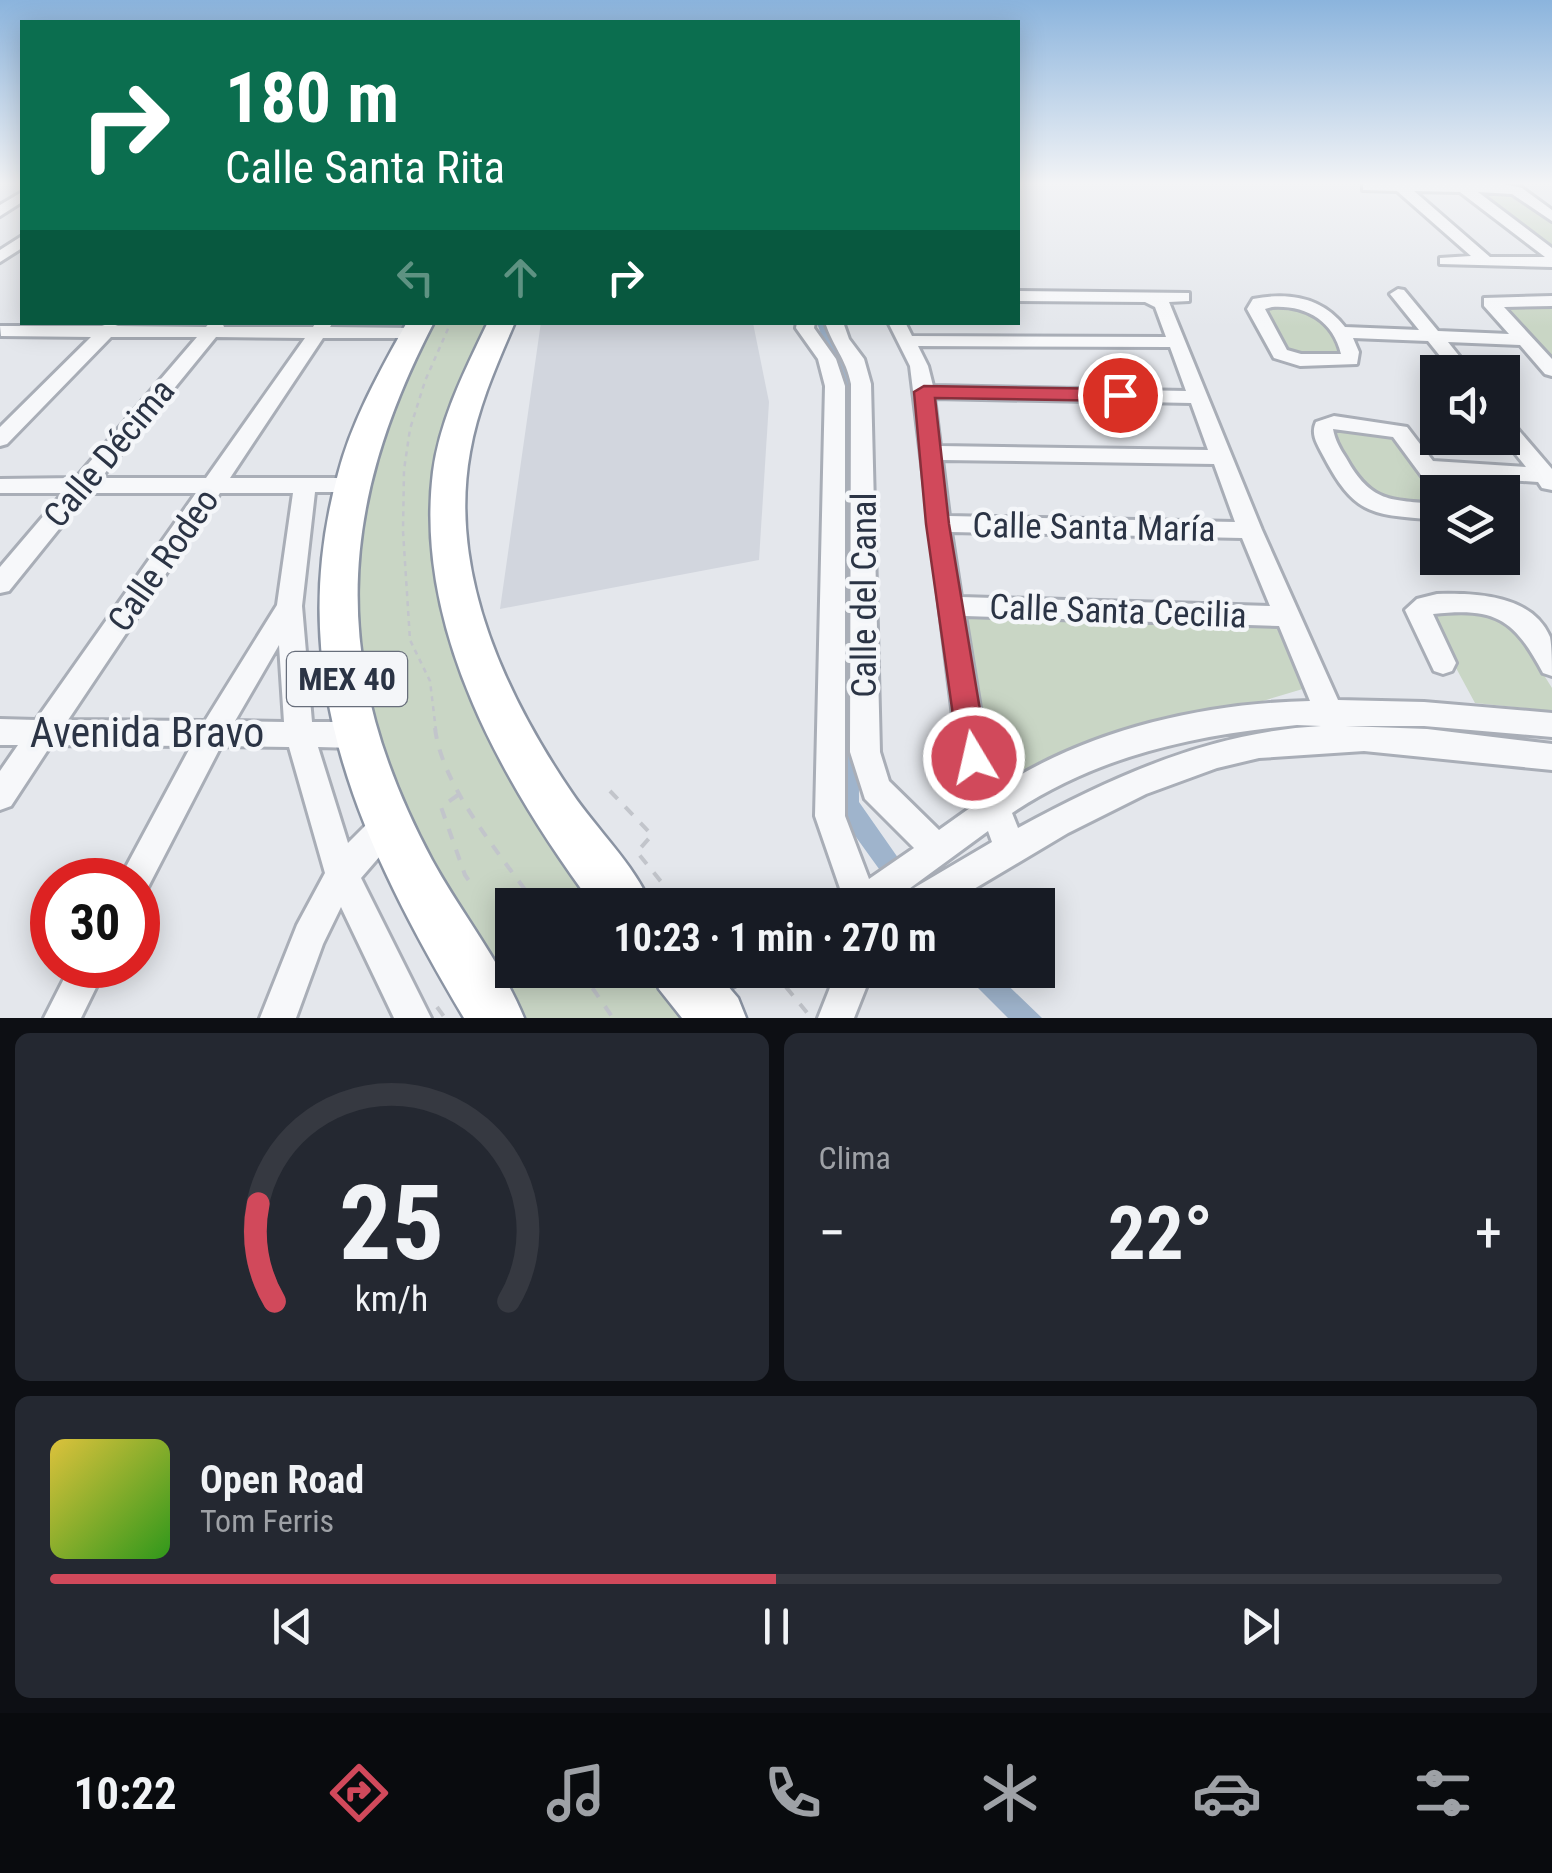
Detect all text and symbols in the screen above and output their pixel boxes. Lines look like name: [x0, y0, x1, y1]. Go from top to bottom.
text: 180 m: [225, 57, 399, 139]
icon: right: [60, 60, 190, 190]
text: Calle Santa Rita: [225, 141, 505, 194]
icon: left: [388, 250, 443, 305]
icon: ahead: [493, 250, 548, 305]
icon: right: [598, 250, 653, 305]
pin: [1078, 353, 1163, 438]
map controls: [1420, 355, 1520, 575]
button: sound: [1420, 355, 1520, 455]
icon: arrive: [1093, 368, 1148, 423]
street label: Calle Décima: [36, 371, 183, 536]
button: layers: [1420, 475, 1520, 575]
street label: Calle Rodeo: [99, 481, 227, 639]
street label: Calle del Canal: [844, 492, 885, 698]
street label: Calle Santa María: [972, 505, 1216, 550]
street label: Calle Santa Cecilia: [989, 587, 1247, 636]
road number: MEX 40: [287, 652, 407, 706]
position arrow: [922, 706, 1026, 810]
street label: Avenida Bravo: [30, 708, 264, 757]
speed limit sign: 30: [30, 858, 160, 988]
text: 10:23 · 1 min · 270 m: [614, 916, 936, 960]
text: Clima: [819, 1139, 891, 1177]
text: 25: [339, 1163, 444, 1284]
text: 22°: [1108, 1189, 1213, 1277]
text: −: [819, 1201, 846, 1265]
text: +: [1475, 1201, 1502, 1265]
text: km/h: [355, 1278, 429, 1320]
text: Open Road: [200, 1458, 364, 1502]
text: Tom Ferris: [200, 1502, 334, 1540]
icon: previous: [265, 1599, 320, 1654]
icon: pause: [749, 1599, 804, 1654]
icon: next: [1233, 1599, 1288, 1654]
icon: directions: [324, 1758, 394, 1828]
icon: music: [541, 1758, 611, 1828]
icon: phone: [758, 1758, 828, 1828]
icon: climate: [975, 1758, 1045, 1828]
icon: car: [1192, 1758, 1262, 1828]
icon: filters: [1408, 1758, 1478, 1828]
text: 10:22: [73, 1767, 177, 1820]

